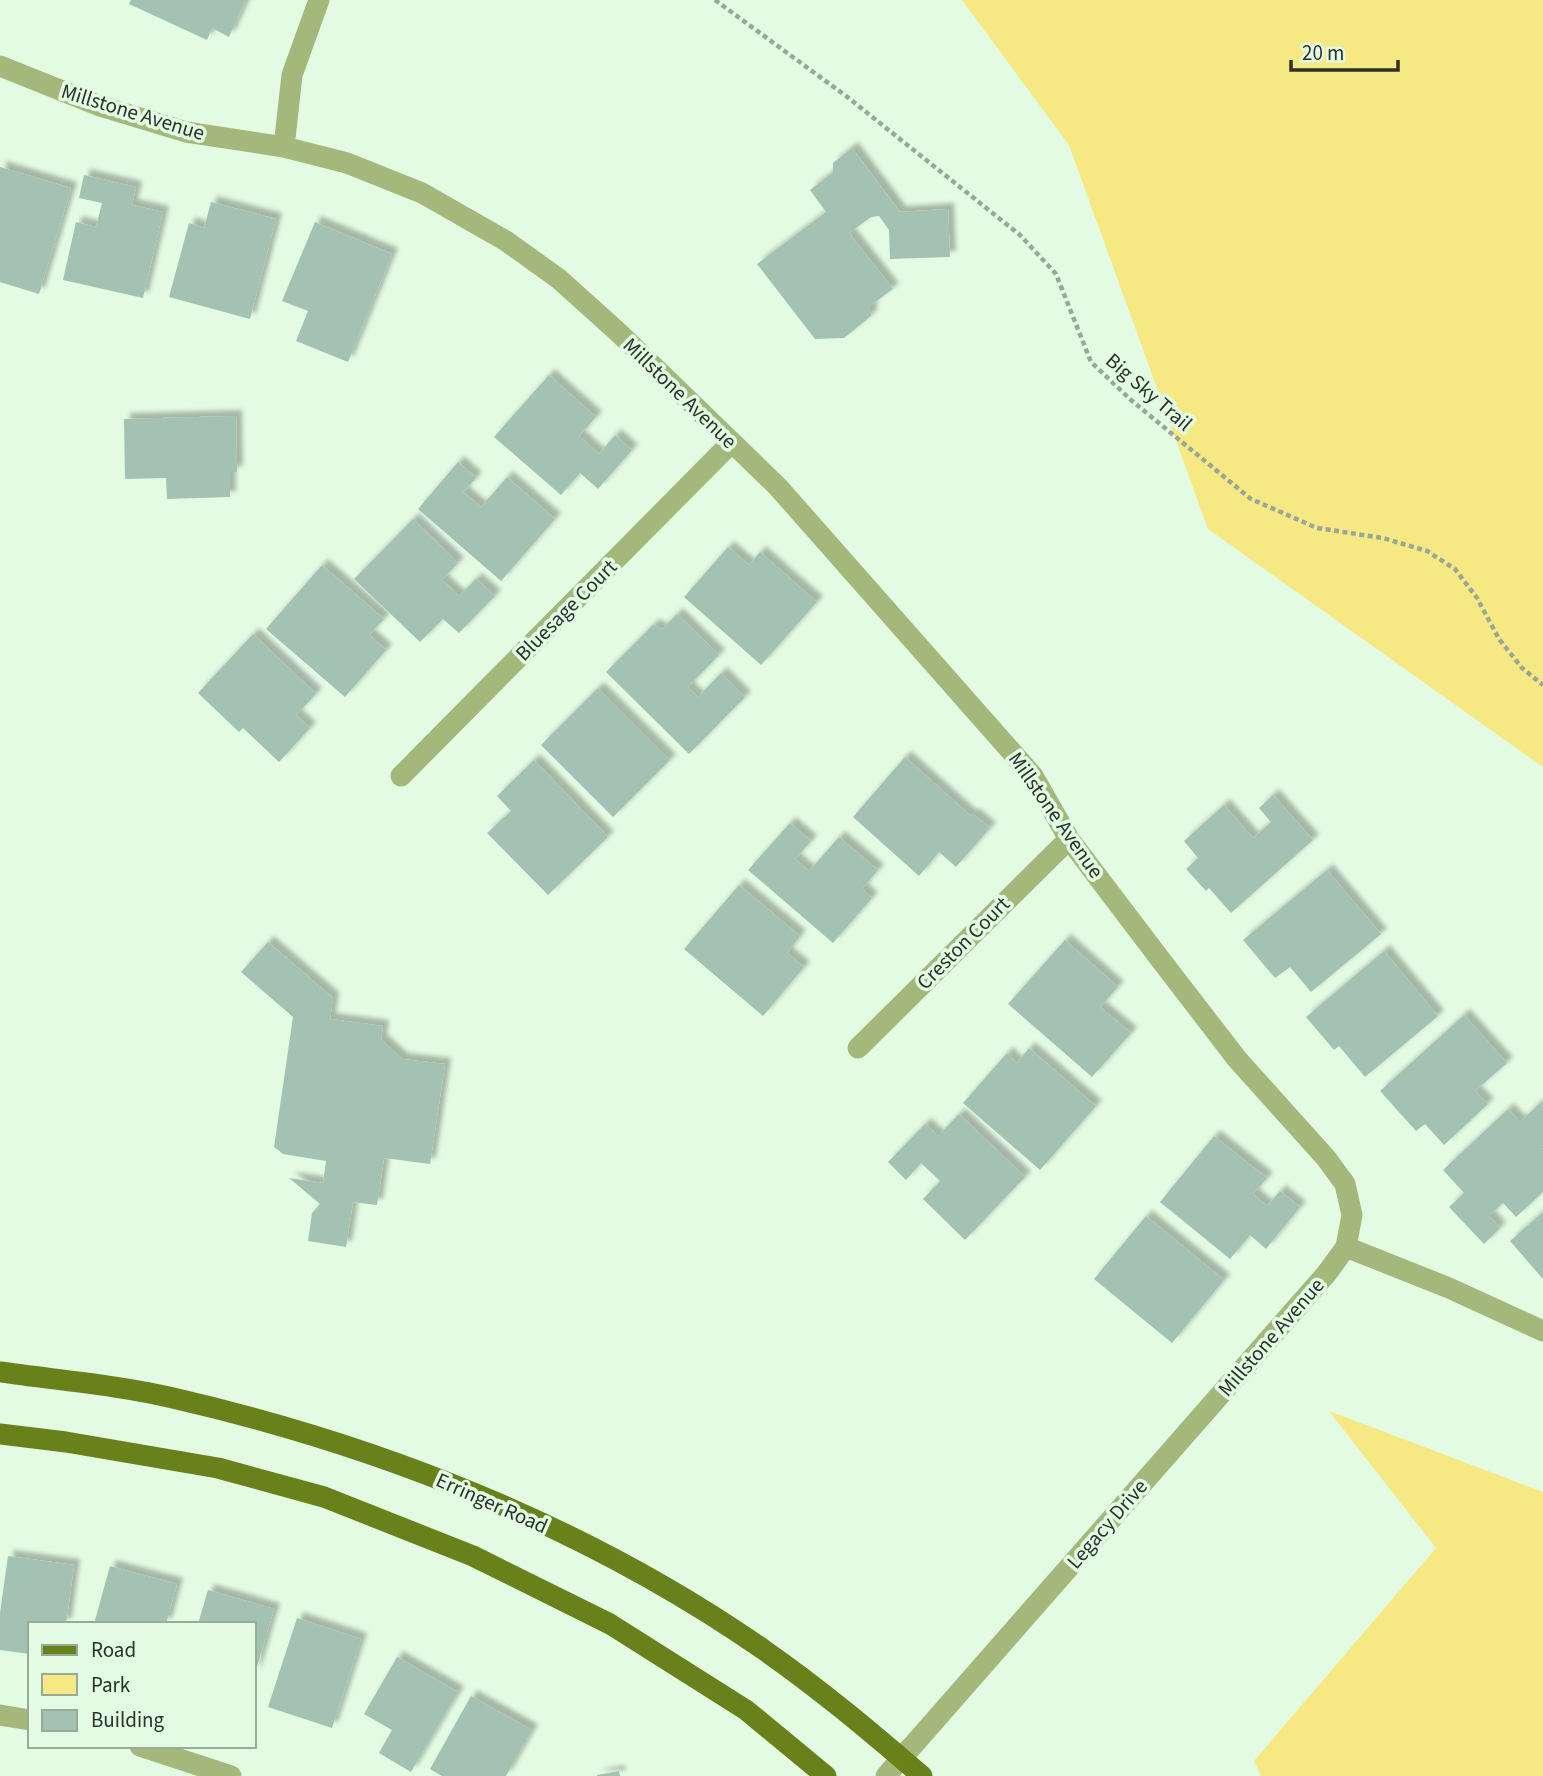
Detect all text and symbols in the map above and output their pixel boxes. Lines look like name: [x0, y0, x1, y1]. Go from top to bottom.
scale bar: [1291, 28, 1398, 72]
text: 20 m: [1302, 38, 1344, 68]
street label: Millstone Avenue: [58, 76, 208, 148]
street label: Millstone Avenue: [616, 331, 744, 455]
street label: Big Sky Trail: [1099, 346, 1199, 438]
street label: Bluesage Court: [508, 552, 624, 668]
street label: Millstone Avenue: [1001, 746, 1111, 884]
street label: Creston Court: [910, 890, 1016, 996]
street label: Millstone Avenue: [1211, 1271, 1331, 1403]
street label: Erringer Road: [431, 1465, 553, 1541]
street label: Legacy Drive: [1060, 1473, 1154, 1575]
legend: [28, 1622, 256, 1748]
text: Road: [91, 1635, 136, 1665]
text: Park: [91, 1670, 131, 1700]
text: Building: [91, 1705, 165, 1735]

